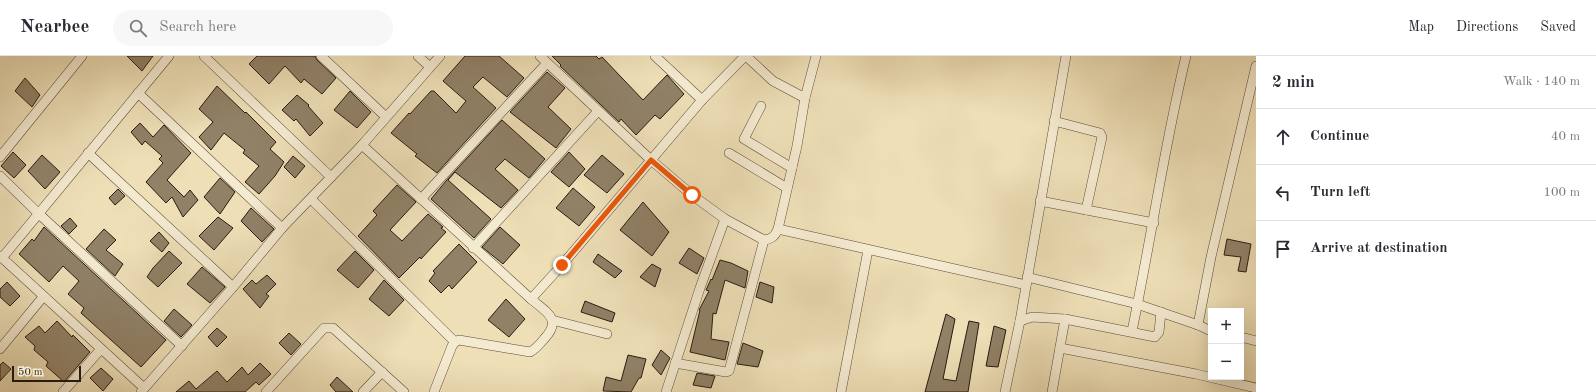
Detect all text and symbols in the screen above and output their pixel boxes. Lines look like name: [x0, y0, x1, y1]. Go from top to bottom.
search box: [113, 10, 393, 46]
icon: search: [127, 17, 149, 39]
text: Nearbee: [20, 18, 89, 37]
text: Search here: [159, 20, 236, 35]
text: Map: [1408, 20, 1434, 34]
text: Directions: [1456, 20, 1518, 34]
text: Saved: [1540, 20, 1576, 34]
text: 2 min: [1272, 74, 1315, 91]
text: Walk · 140 m: [1503, 75, 1580, 88]
icon: ahead: [1272, 126, 1294, 148]
text: Continue: [1310, 129, 1369, 144]
text: 40 m: [1551, 130, 1580, 143]
icon: left: [1272, 182, 1294, 204]
text: Turn left: [1310, 185, 1370, 200]
route start: [683, 186, 701, 204]
text: 100 m: [1543, 186, 1580, 199]
icon: arrive: [1272, 238, 1294, 260]
text: Arrive at destination: [1310, 241, 1448, 256]
route end: [553, 256, 571, 274]
map controls: [1208, 308, 1244, 380]
button: +: [1208, 308, 1244, 344]
button: −: [1208, 344, 1244, 380]
scale bar: [12, 364, 81, 383]
text: 50 m: [18, 367, 43, 378]

